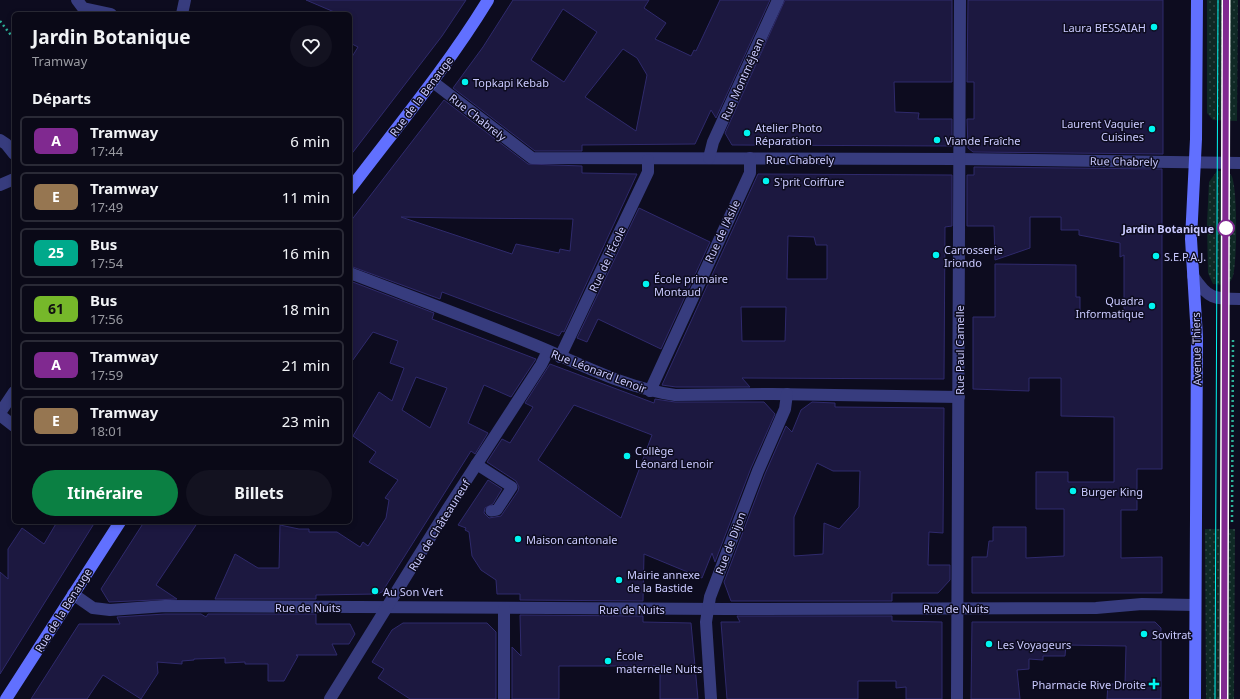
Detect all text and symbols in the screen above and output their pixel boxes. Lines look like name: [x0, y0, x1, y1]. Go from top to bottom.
place label: Laura BESSAIAH: [1063, 20, 1146, 35]
marker: Laura BESSAIAH: [1149, 22, 1159, 32]
text: Jardin Botanique: [32, 24, 191, 50]
button: heart: [290, 25, 332, 67]
street label: Rue Montméjean: [717, 35, 767, 123]
text: Tramway: [32, 52, 87, 70]
street label: Rue de la Benauge: [386, 53, 456, 139]
place label: Topkapi Kebab: [473, 75, 549, 90]
marker: Topkapi Kebab: [460, 77, 470, 87]
text: Départs: [32, 88, 91, 108]
street label: Rue Chabrely: [446, 90, 510, 144]
place label: Laurent Vaquier Cuisines: [1061, 116, 1144, 144]
place label: Atelier Photo Réparation: [755, 120, 823, 148]
text: Tramway: [90, 122, 158, 142]
marker: Laurent Vaquier Cuisines: [1147, 124, 1157, 134]
marker: Atelier Photo Réparation: [742, 128, 752, 138]
text: A: [51, 131, 61, 150]
text: 6 min: [290, 131, 330, 151]
place label: Viande Fraîche: [945, 133, 1021, 148]
marker: Viande Fraîche: [932, 135, 942, 145]
text: 17:44: [90, 142, 123, 160]
street label: Rue Chabrely: [766, 152, 835, 167]
street label: Rue Chabrely: [1090, 153, 1159, 169]
place label: S'prit Coiffure: [774, 174, 845, 189]
marker: S'prit Coiffure: [761, 176, 771, 186]
text: Tramway: [90, 178, 158, 198]
text: E: [52, 187, 60, 206]
text: 11 min: [282, 187, 330, 207]
street label: Rue de l'Asile: [701, 197, 743, 265]
text: 17:49: [90, 198, 123, 216]
marker: Jardin Botanique: [1217, 219, 1235, 237]
place label: Jardin Botanique: [1121, 221, 1214, 236]
street label: Rue de l'École: [585, 224, 629, 294]
text: Bus: [90, 234, 117, 254]
place label: Carrosserie Iriondo: [944, 242, 1003, 270]
text: 25: [48, 243, 64, 262]
text: 16 min: [282, 243, 330, 263]
place label: S.E.P.A.J.: [1164, 249, 1206, 264]
marker: Carrosserie Iriondo: [931, 250, 941, 260]
marker: S.E.P.A.J.: [1151, 251, 1161, 261]
text: 17:54: [90, 254, 123, 272]
place label: École primaire Montaud: [654, 271, 728, 299]
marker: École primaire Montaud: [641, 279, 651, 289]
text: Bus: [90, 290, 117, 310]
place label: Quadra Informatique: [1075, 293, 1144, 321]
text: 61: [48, 299, 64, 318]
text: 18 min: [282, 299, 330, 319]
marker: Quadra Informatique: [1147, 301, 1157, 311]
street label: Rue Paul Camelle: [952, 305, 967, 395]
text: 17:56: [90, 310, 123, 328]
street label: Avenue Thiers: [1188, 312, 1204, 386]
text: Tramway: [90, 346, 158, 366]
street label: Rue Léonard Lenoir: [549, 346, 649, 396]
text: A: [51, 355, 61, 374]
text: 21 min: [282, 355, 330, 375]
text: 17:59: [90, 366, 123, 384]
text: Tramway: [90, 402, 158, 422]
text: E: [52, 411, 60, 430]
text: 23 min: [282, 411, 330, 431]
text: 18:01: [90, 422, 123, 440]
place label: Collège Léonard Lenoir: [635, 443, 714, 471]
marker: Collège Léonard Lenoir: [622, 451, 632, 461]
button: Itinéraire: [32, 470, 178, 516]
button: Billets: [186, 470, 332, 516]
street label: Rue de Châteauneuf: [405, 475, 474, 574]
place label: Burger King: [1081, 484, 1143, 499]
marker: Burger King: [1068, 486, 1078, 496]
street label: Rue de Dijon: [711, 510, 749, 576]
place label: Maison cantonale: [526, 532, 617, 547]
marker: Maison cantonale: [513, 534, 523, 544]
street label: Rue de la Benauge: [31, 565, 95, 655]
place label: Mairie annexe de la Bastide: [627, 567, 700, 595]
marker: Mairie annexe de la Bastide: [614, 575, 624, 585]
place label: Au Son Vert: [383, 584, 443, 599]
marker: Au Son Vert: [370, 586, 380, 596]
street label: Rue de Nuits: [275, 600, 341, 615]
street label: Rue de Nuits: [923, 601, 989, 616]
street label: Rue de Nuits: [599, 602, 665, 617]
place label: Sovitrat: [1152, 627, 1191, 642]
marker: Sovitrat: [1139, 629, 1149, 639]
place label: Les Voyageurs: [997, 637, 1071, 652]
marker: Les Voyageurs: [984, 639, 994, 649]
place label: École maternelle Nuits: [616, 648, 702, 676]
marker: École maternelle Nuits: [603, 656, 613, 666]
place label: Pharmacie Rive Droite: [1032, 677, 1146, 692]
marker: Pharmacie Rive Droite: [1149, 679, 1159, 689]

